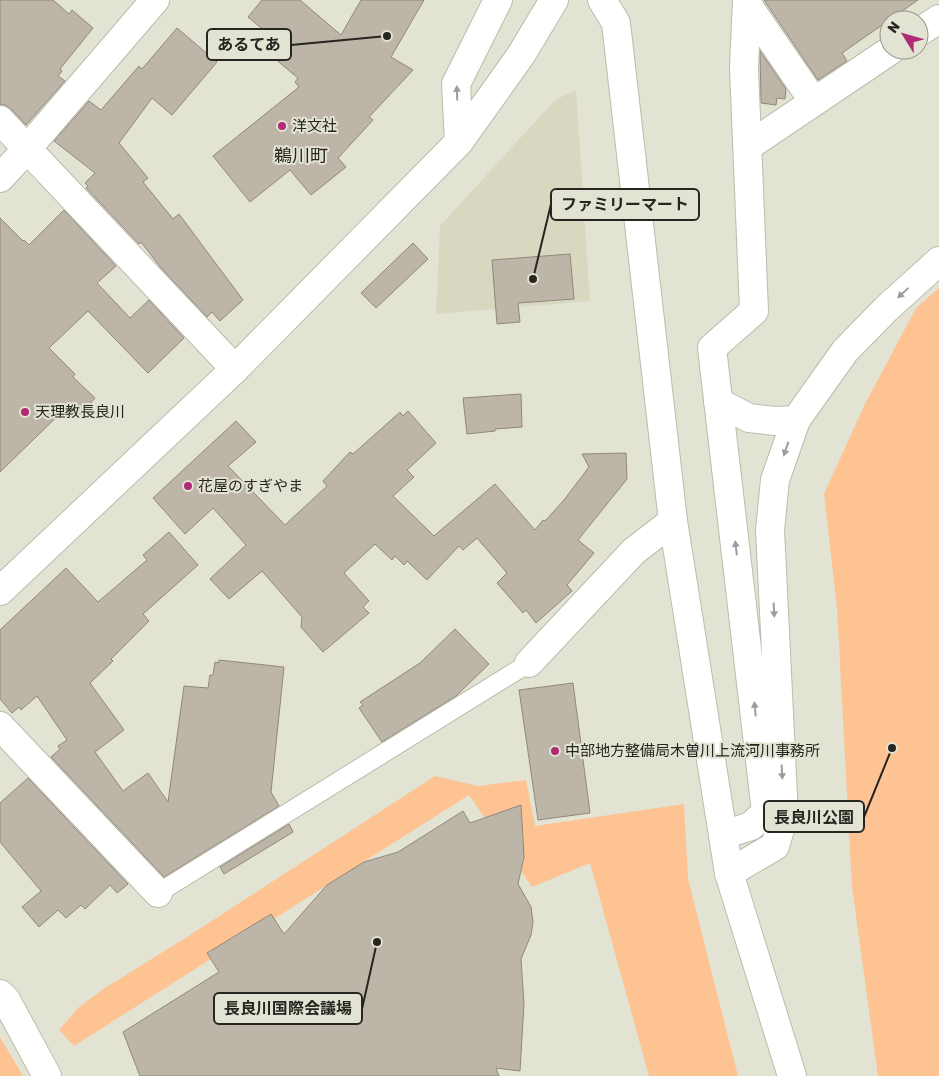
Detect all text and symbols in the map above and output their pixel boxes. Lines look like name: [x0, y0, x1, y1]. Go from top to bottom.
north arrow: [879, 10, 929, 60]
text: N: [884, 18, 904, 37]
callout: あるてあ: [207, 29, 291, 60]
text: あるてあ: [217, 35, 281, 54]
one-way arrow: [452, 85, 460, 101]
place label: 洋文社: [292, 117, 337, 135]
marker: 洋文社: [276, 120, 288, 132]
district label: 鵜川町: [274, 145, 328, 167]
callout: ファミリーマート: [551, 189, 699, 220]
text: ファミリーマート: [561, 195, 689, 214]
one-way arrow: [897, 287, 909, 299]
place label: 天理教長良川: [35, 403, 125, 421]
marker: 天理教長良川: [19, 406, 31, 418]
one-way arrow: [781, 442, 789, 457]
place label: 花屋のすぎやま: [198, 477, 303, 495]
marker: 花屋のすぎやま: [182, 480, 194, 492]
one-way arrow: [732, 539, 740, 555]
one-way arrow: [771, 602, 779, 618]
one-way arrow: [751, 701, 759, 717]
place label: 中部地方整備局木曽川上流河川事務所: [565, 742, 820, 760]
marker: 中部地方整備局木曽川上流河川事務所: [549, 745, 561, 757]
one-way arrow: [778, 764, 786, 780]
callout: 長良川公園: [764, 801, 864, 832]
text: 長良川公園: [774, 808, 854, 827]
callout: 長良川国際会議場: [214, 993, 362, 1024]
text: 長良川国際会議場: [224, 999, 352, 1018]

